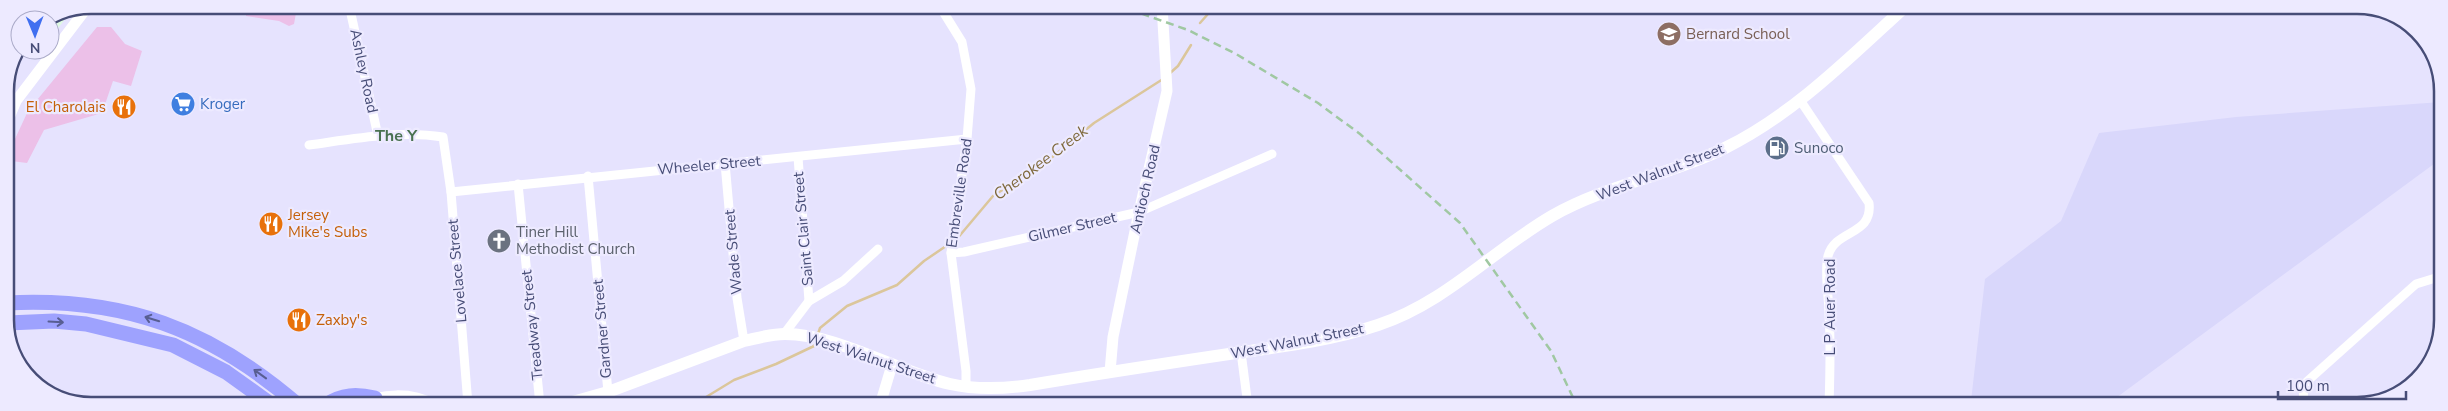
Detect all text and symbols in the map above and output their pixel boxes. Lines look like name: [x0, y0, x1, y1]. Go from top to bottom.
north arrow: [10, 10, 60, 60]
school or university icon: Bernard School: [1656, 21, 1682, 47]
place label: Bernard School: [1686, 24, 1790, 44]
street label: Ashley Road: [345, 27, 383, 115]
text: N: [30, 38, 41, 57]
supermarket icon: Kroger: [170, 91, 196, 117]
restaurant icon: El Charolais: [111, 94, 137, 120]
place label: Kroger: [200, 94, 246, 114]
place label: El Charolais: [26, 97, 106, 117]
water label: Cherokee Creek: [989, 119, 1093, 206]
district label: The Y: [375, 125, 418, 147]
fuel station icon: Sunoco: [1764, 135, 1790, 161]
street label: Embreville Road: [941, 137, 977, 249]
street label: West Walnut Street: [1593, 138, 1727, 206]
place label: Sunoco: [1794, 138, 1844, 158]
street label: Antioch Road: [1125, 143, 1165, 235]
street label: Wheeler Street: [657, 150, 762, 179]
street label: Saint Clair Street: [788, 170, 818, 287]
place label: Jersey Mike's Subs: [287, 205, 368, 242]
street label: Gilmer Street: [1026, 207, 1119, 247]
street label: Wade Street: [719, 208, 747, 295]
restaurant icon: Jersey Mike's Subs: [258, 211, 284, 237]
street label: Lovelace Street: [442, 218, 471, 324]
place label: Tiner Hill Methodist Church: [516, 222, 635, 259]
church icon: Tiner Hill Methodist Church: [486, 228, 512, 254]
street label: L P Auer Road: [1820, 259, 1840, 355]
street label: Treadway Street: [516, 268, 548, 381]
street label: Gardner Street: [588, 278, 616, 379]
restaurant icon: Zaxby's: [286, 307, 312, 333]
place label: Zaxby's: [316, 310, 367, 330]
one-way arrow: [145, 314, 160, 323]
one-way arrow: [48, 317, 64, 326]
street label: West Walnut Street: [1229, 318, 1366, 364]
street label: West Walnut Street: [804, 328, 939, 389]
scale bar: [2278, 368, 2406, 400]
one-way arrow: [253, 369, 267, 379]
text: 100 m: [2286, 376, 2330, 396]

